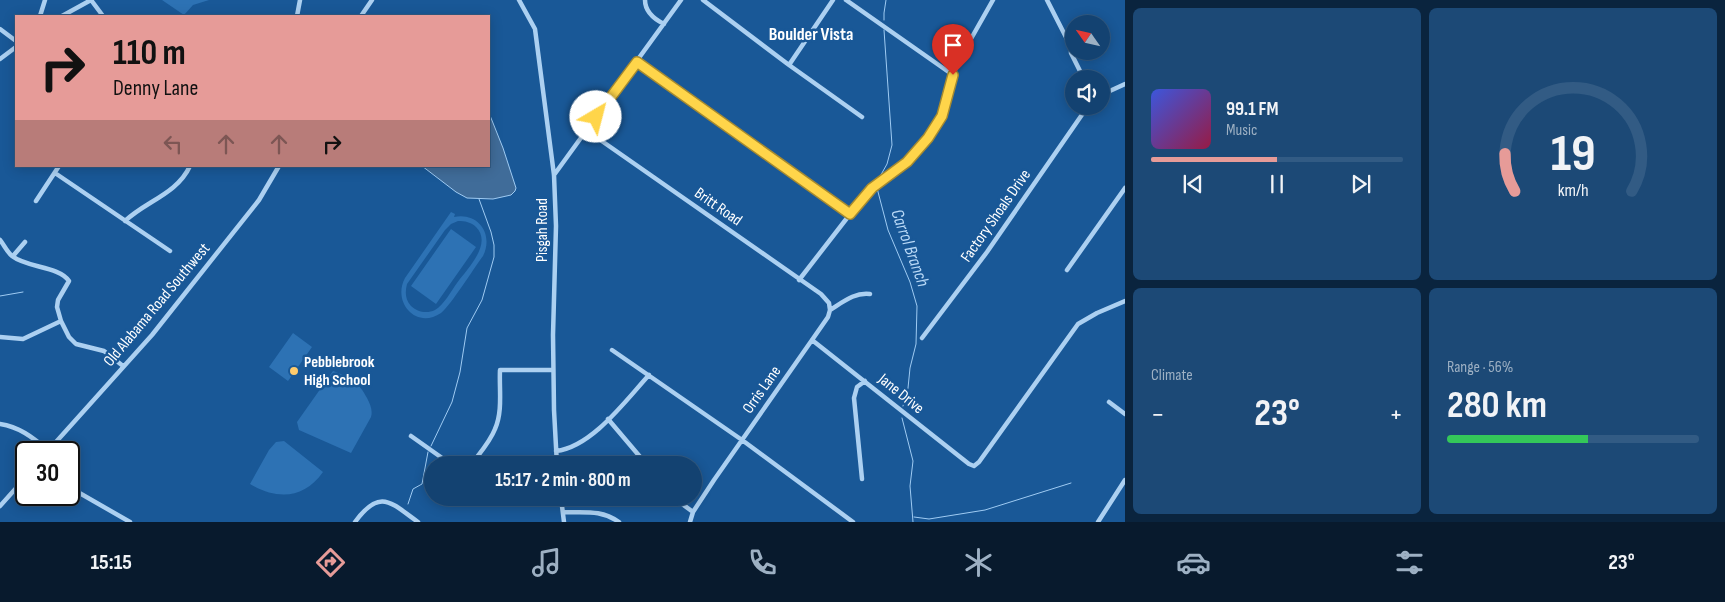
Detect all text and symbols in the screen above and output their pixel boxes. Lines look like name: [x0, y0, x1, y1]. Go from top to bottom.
north arrow: [1065, 15, 1110, 60]
map controls: [1065, 15, 1110, 115]
district label: Boulder Vista: [769, 24, 853, 45]
pin: [932, 24, 974, 75]
icon: arrive: [939, 31, 967, 59]
text: 110 m: [113, 32, 186, 75]
icon: right: [30, 35, 95, 100]
button: sound: [1065, 70, 1110, 115]
text: Denny Lane: [113, 75, 198, 102]
position arrow: [569, 90, 621, 142]
text: 99.1 FM: [1226, 98, 1279, 121]
text: Music: [1226, 121, 1257, 140]
text: 19: [1550, 123, 1596, 186]
icon: left: [159, 130, 187, 158]
icon: ahead: [212, 130, 240, 158]
icon: ahead: [265, 130, 293, 158]
icon: right: [318, 130, 346, 158]
street label: Factory Shoals Drive: [957, 166, 1035, 266]
icon: previous: [1179, 170, 1207, 198]
icon: pause: [1263, 170, 1291, 198]
icon: next: [1347, 170, 1375, 198]
text: km/h: [1558, 180, 1588, 201]
street label: Britt Road: [691, 184, 745, 230]
street label: Pisgah Road: [533, 198, 552, 262]
water label: Carrol Branch: [886, 206, 934, 290]
street label: Old Alabama Road Southwest: [100, 239, 214, 371]
place label: Pebblebrook High School: [304, 353, 375, 390]
text: Range · 56%: [1447, 358, 1513, 377]
street label: Orris Lane: [739, 363, 785, 417]
marker: Pebblebrook High School: [288, 365, 300, 377]
text: Climate: [1151, 366, 1193, 385]
street label: Jane Drive: [874, 369, 928, 418]
text: 280 km: [1447, 383, 1547, 428]
text: 23°: [1254, 391, 1300, 436]
text: −: [1151, 398, 1165, 431]
text: +: [1389, 398, 1403, 431]
speed limit sign: 30: [15, 441, 80, 506]
text: 15:17 · 2 min · 800 m: [495, 469, 631, 492]
icon: directions: [313, 545, 348, 580]
icon: music: [529, 545, 564, 580]
icon: phone: [745, 545, 780, 580]
icon: climate: [961, 545, 996, 580]
icon: car: [1176, 545, 1211, 580]
icon: filters: [1392, 545, 1427, 580]
text: 15:15: [90, 549, 132, 576]
text: 23°: [1608, 549, 1635, 576]

